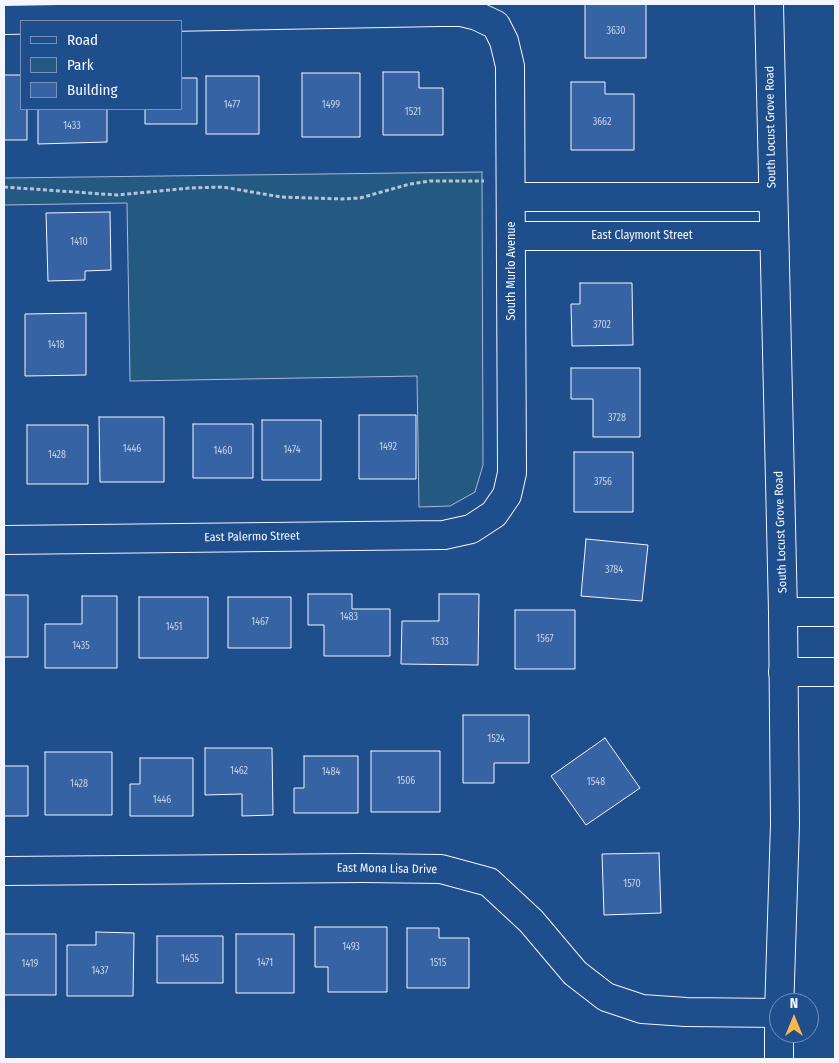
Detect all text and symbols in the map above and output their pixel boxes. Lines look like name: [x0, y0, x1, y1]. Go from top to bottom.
legend: [20, 20, 182, 110]
house number: 3630: [606, 25, 626, 37]
text: Road: [67, 31, 98, 49]
text: Park: [67, 56, 94, 74]
street label: South Locust Grove Road: [763, 66, 779, 188]
text: Building: [67, 81, 118, 99]
house number: 1477: [224, 99, 240, 111]
house number: 1499: [322, 99, 340, 111]
house number: 1521: [405, 106, 421, 118]
house number: 3662: [593, 116, 611, 128]
house number: 1433: [63, 120, 81, 132]
street label: South Murlo Avenue: [505, 222, 519, 320]
street label: East Claymont Street: [591, 229, 693, 243]
house number: 1410: [70, 236, 88, 248]
house number: 3702: [593, 319, 611, 331]
house number: 1418: [47, 339, 65, 351]
house number: 3728: [608, 412, 626, 424]
house number: 1492: [379, 441, 397, 453]
house number: 1446: [123, 443, 141, 455]
house number: 1474: [283, 444, 301, 456]
house number: 1460: [214, 445, 232, 457]
house number: 1428: [48, 449, 66, 461]
street label: South Locust Grove Road: [772, 471, 790, 593]
house number: 3756: [594, 476, 612, 488]
street label: East Palermo Street: [204, 529, 300, 545]
house number: 3784: [605, 564, 623, 576]
house number: 1483: [340, 611, 358, 623]
house number: 1467: [251, 616, 269, 628]
house number: 1451: [166, 621, 182, 633]
house number: 1567: [536, 633, 554, 645]
house number: 1533: [431, 636, 449, 648]
house number: 1435: [72, 640, 90, 652]
house number: 1524: [487, 733, 505, 745]
house number: 1462: [230, 765, 248, 777]
house number: 1484: [322, 766, 340, 778]
house number: 1506: [397, 775, 415, 787]
house number: 1548: [587, 776, 605, 788]
house number: 1428: [70, 778, 88, 790]
house number: 1446: [153, 794, 171, 806]
street label: East Mona Lisa Drive: [337, 861, 437, 877]
house number: 1570: [623, 878, 641, 890]
house number: 1493: [342, 941, 360, 953]
house number: 1455: [181, 953, 199, 965]
house number: 1471: [257, 957, 273, 969]
house number: 1515: [430, 957, 446, 969]
house number: 1419: [22, 958, 38, 970]
house number: 1437: [91, 965, 109, 977]
north arrow: [769, 993, 819, 1043]
text: N: [790, 995, 798, 1012]

